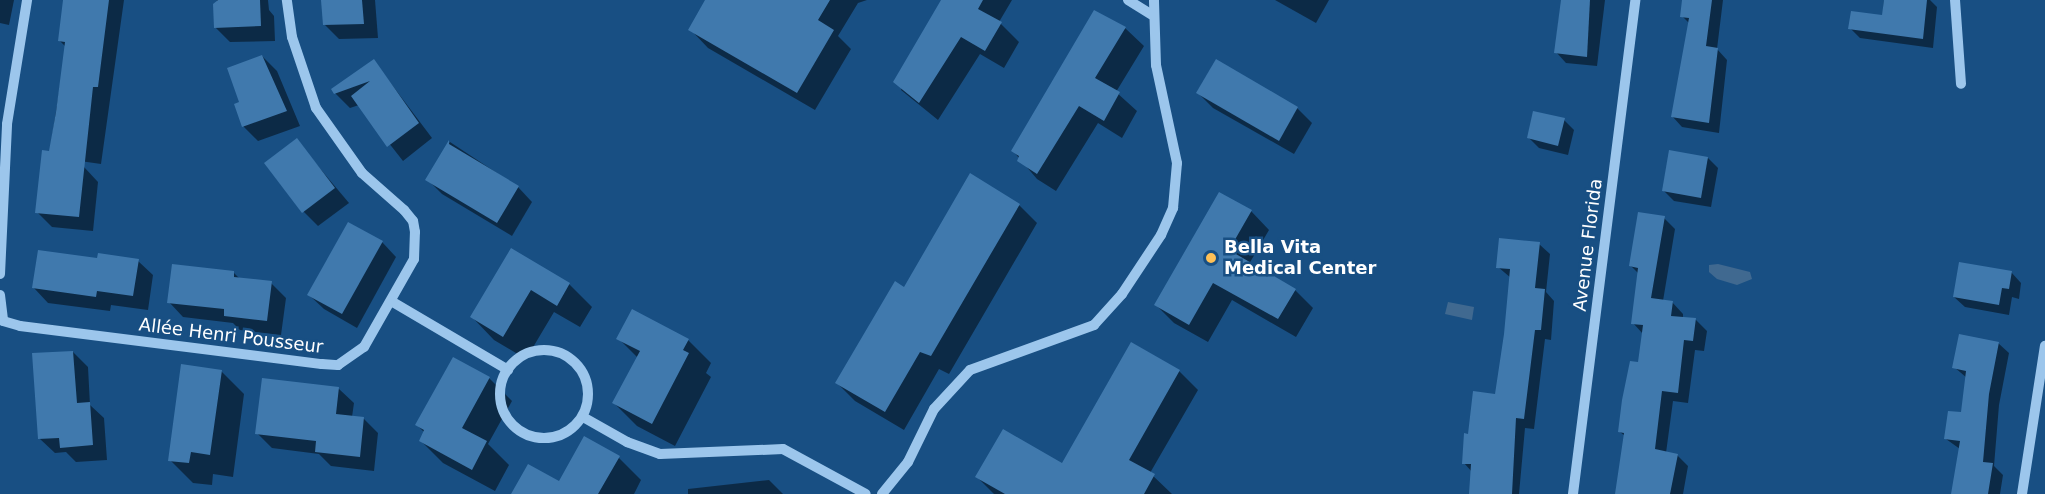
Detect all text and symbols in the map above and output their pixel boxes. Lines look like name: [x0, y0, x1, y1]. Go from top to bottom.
street label: Avenue Florida: [1569, 177, 1607, 313]
place label: Bella Vita Medical Center: [1224, 237, 1376, 280]
marker: Bella Vita Medical Center: [1202, 249, 1220, 267]
street label: Allée Henri Pousseur: [138, 314, 324, 358]

